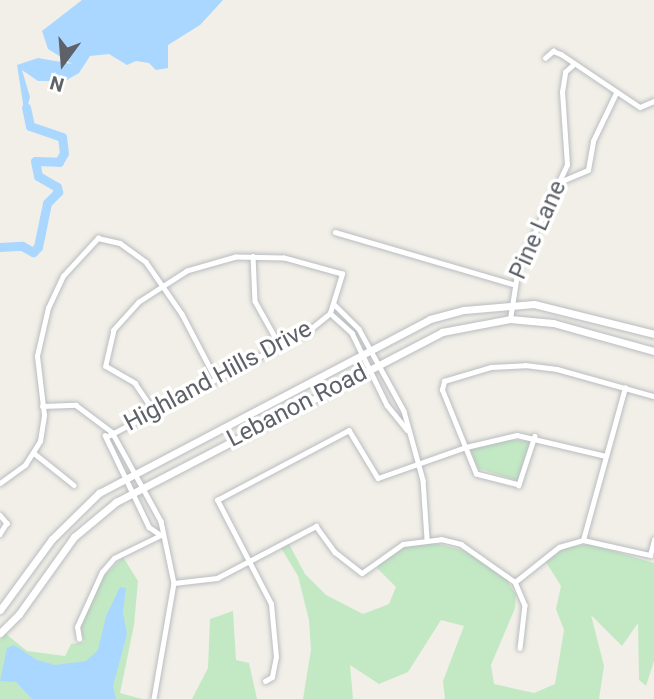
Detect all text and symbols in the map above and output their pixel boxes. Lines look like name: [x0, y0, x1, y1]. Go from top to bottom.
north arrow: [28, 28, 98, 98]
text: N: [47, 71, 67, 97]
street label: Pine Lane: [504, 176, 572, 284]
street label: Highland Hills Drive: [119, 314, 317, 438]
street label: Lebanon Road: [222, 358, 372, 454]

